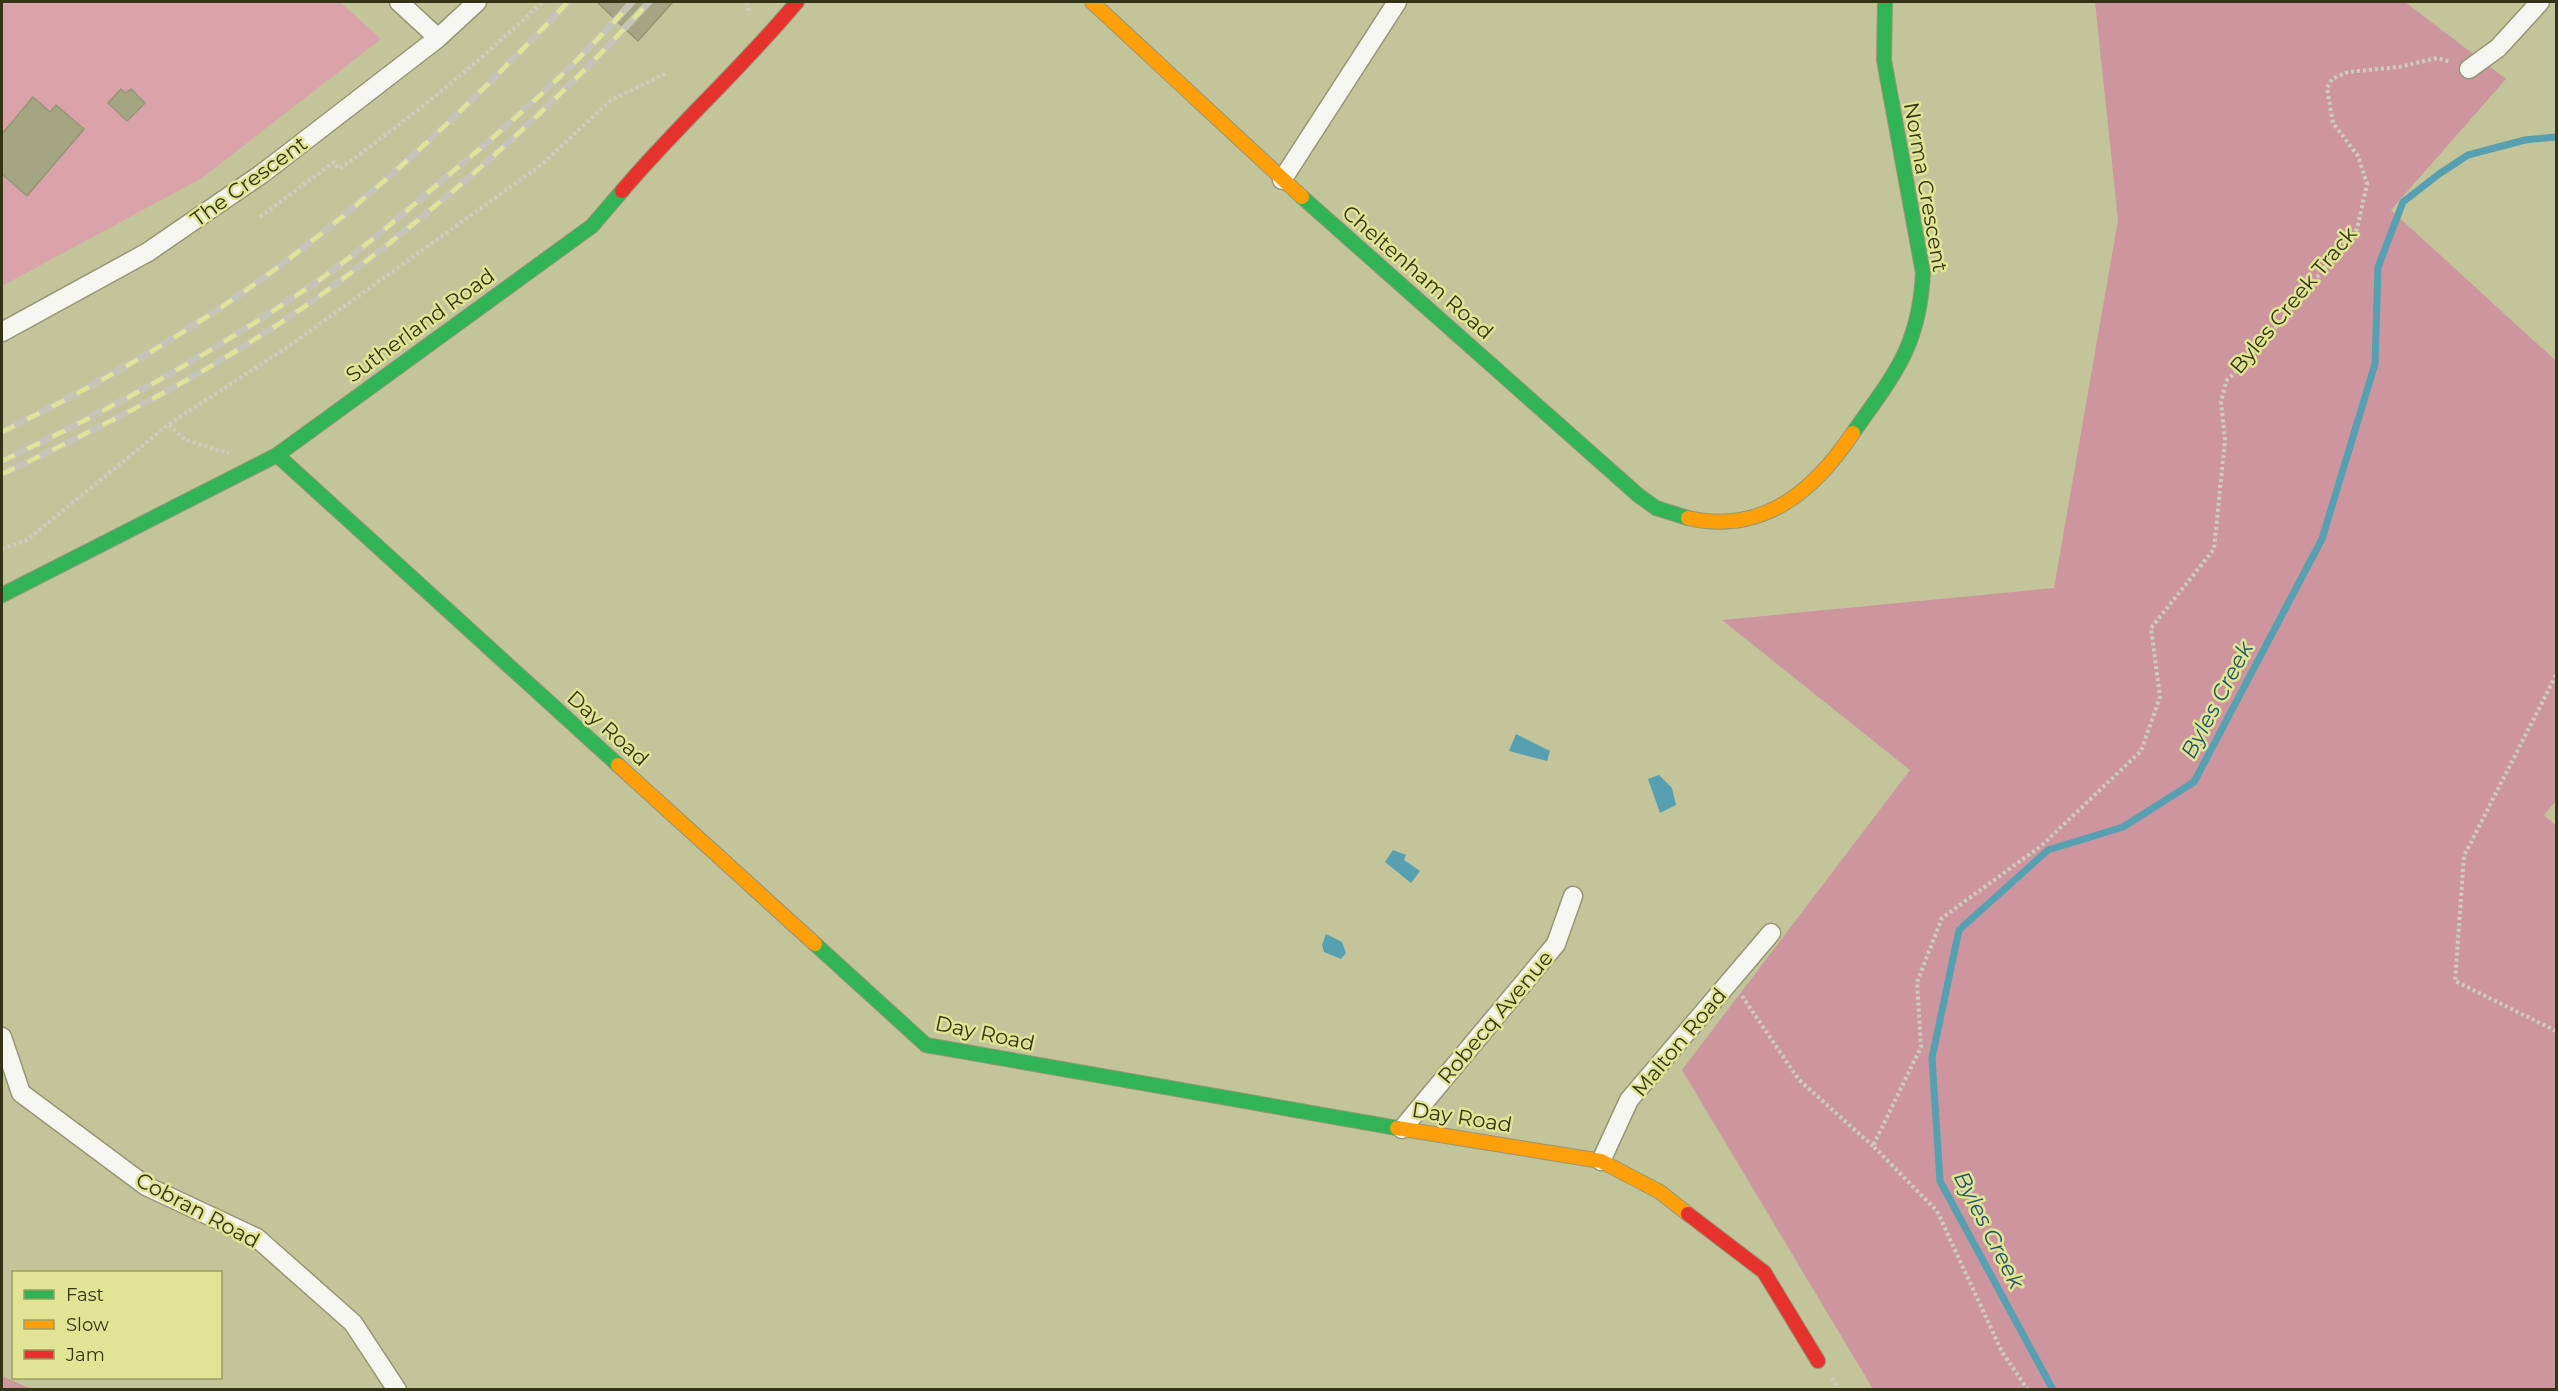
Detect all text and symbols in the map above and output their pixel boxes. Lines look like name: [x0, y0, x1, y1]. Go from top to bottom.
street label: Norma Crescent: [1899, 100, 1953, 274]
street label: The Crescent: [186, 130, 312, 232]
street label: Cheltenham Road: [1338, 200, 1498, 344]
street label: Byles Creek Track: [2224, 221, 2362, 378]
street label: Sutherland Road: [341, 263, 499, 387]
water label: Byles Creek: [2175, 636, 2259, 763]
street label: Day Road: [562, 685, 654, 771]
street label: Robecq Avenue: [1432, 945, 1558, 1089]
street label: Malton Road: [1626, 983, 1732, 1101]
street label: Day Road: [933, 1010, 1037, 1056]
street label: Day Road: [1410, 1097, 1514, 1137]
street label: Cobran Road: [132, 1167, 264, 1253]
water label: Byles Creek: [1948, 1167, 2031, 1294]
legend: [12, 1271, 222, 1379]
text: Fast: [66, 1284, 104, 1306]
text: Slow: [66, 1314, 109, 1336]
text: Jam: [65, 1344, 105, 1366]

